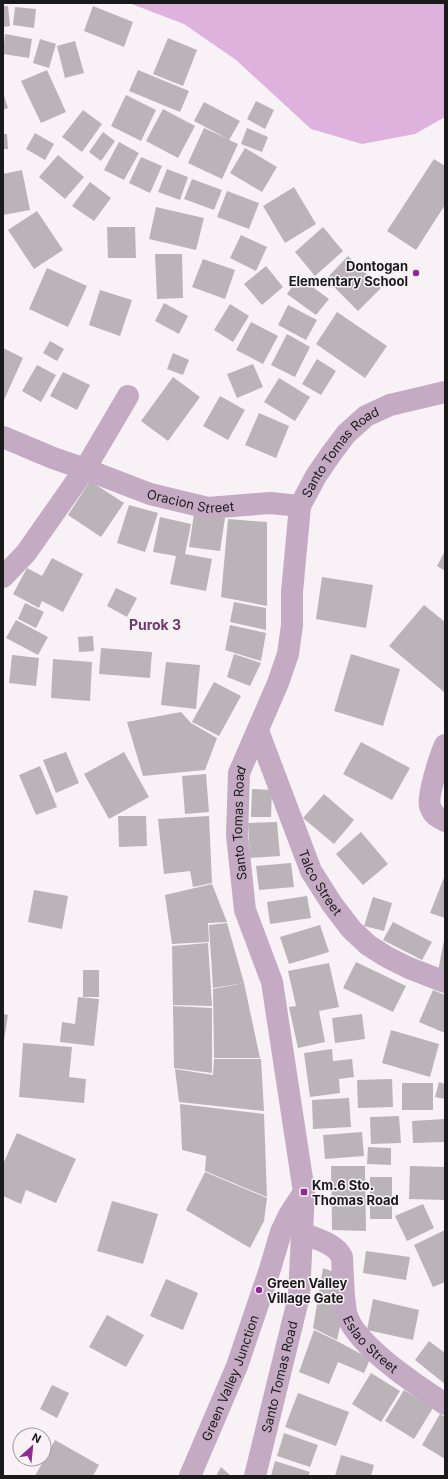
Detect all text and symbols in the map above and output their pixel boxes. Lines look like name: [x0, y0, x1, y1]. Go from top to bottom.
place label: Dontogan Elementary School: [289, 258, 408, 289]
marker: Dontogan Elementary School: [411, 268, 421, 278]
street label: Santo Tomas Road: [298, 403, 381, 500]
street label: Oracion Street: [145, 486, 235, 516]
district label: Purok 3: [129, 616, 181, 633]
street label: Santo Tomas Road: [229, 763, 250, 881]
street label: Talco Street: [296, 847, 346, 918]
place label: Km.6 Sto. Thomas Road: [312, 1177, 399, 1208]
marker: Km.6 Sto. Thomas Road: [299, 1187, 309, 1197]
place label: Green Valley Village Gate: [267, 1275, 347, 1306]
marker: Green Valley Village Gate: [254, 1285, 264, 1295]
street label: Green Valley Junction: [198, 1313, 262, 1443]
street label: Eslao Street: [340, 1313, 401, 1376]
street label: Santo Tomas Road: [258, 1319, 301, 1435]
north arrow: [12, 1427, 52, 1467]
text: N: [30, 1430, 43, 1446]

